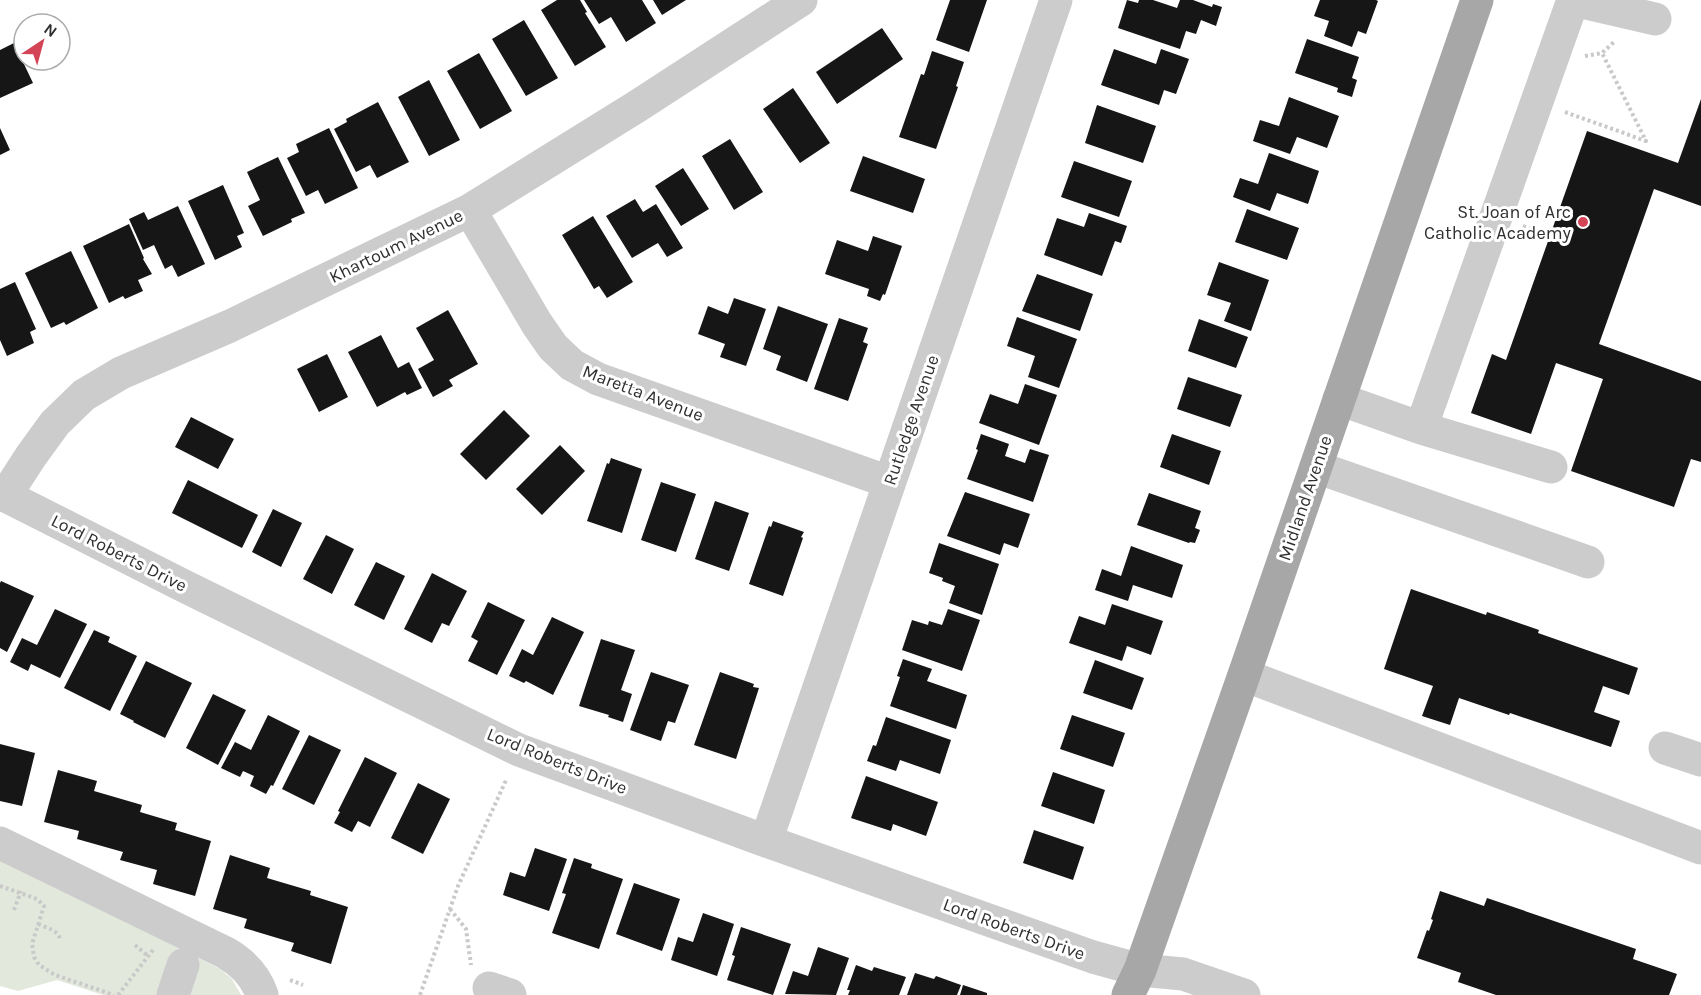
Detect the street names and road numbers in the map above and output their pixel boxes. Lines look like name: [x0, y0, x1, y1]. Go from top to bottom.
street label: Khartoum Avenue: [326, 204, 466, 288]
street label: Rutledge Avenue: [878, 352, 944, 488]
street label: Maretta Avenue: [579, 360, 707, 426]
street label: Midland Avenue: [1273, 432, 1337, 564]
street label: Lord Roberts Drive: [47, 509, 191, 597]
street label: Lord Roberts Drive: [484, 723, 630, 799]
street label: Lord Roberts Drive: [940, 893, 1088, 965]

